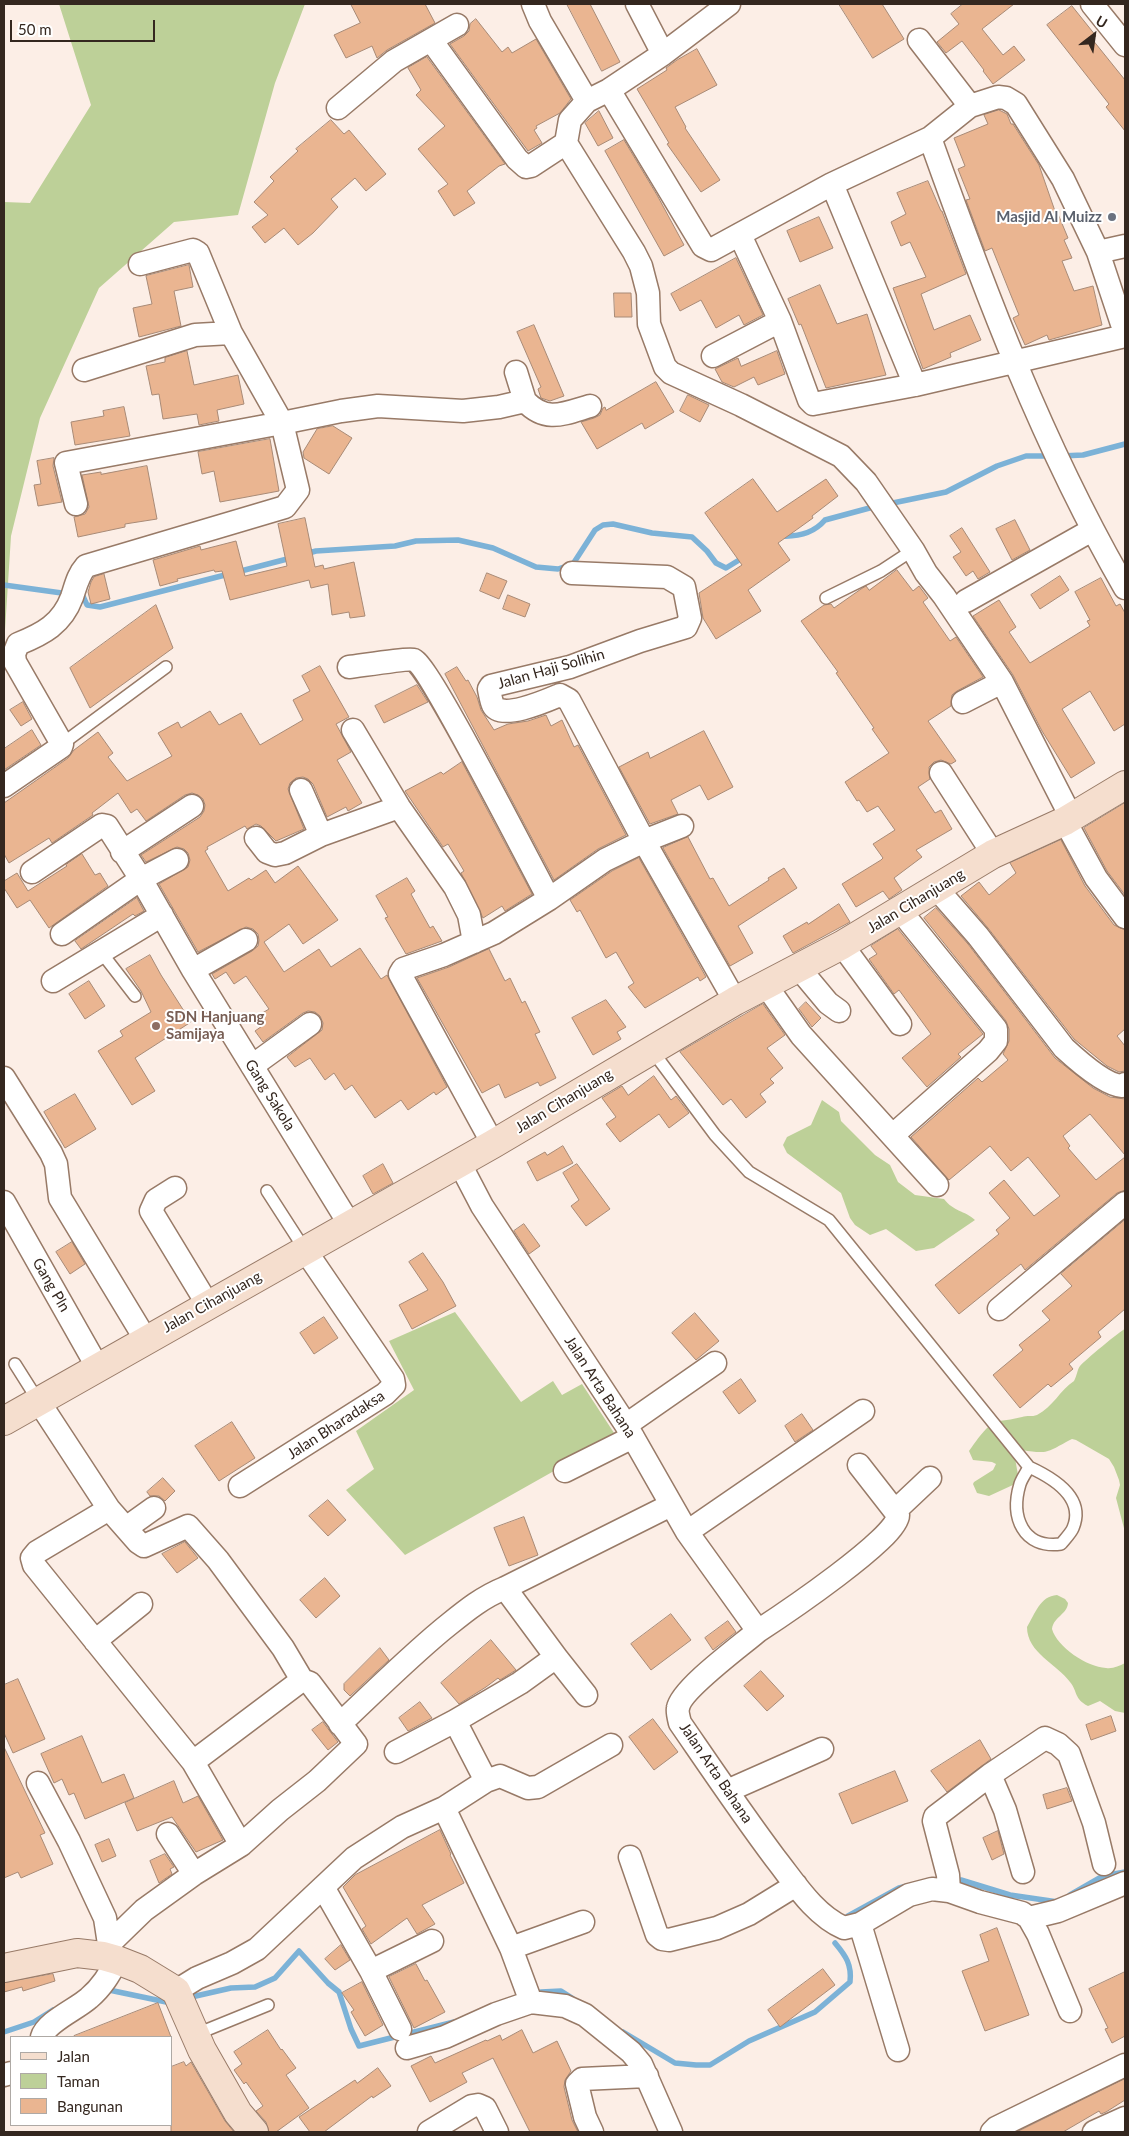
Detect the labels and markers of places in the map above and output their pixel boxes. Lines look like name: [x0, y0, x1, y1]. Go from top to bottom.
place label: Masjid Al Muizz: [996, 208, 1102, 226]
marker: Masjid Al Muizz: [1106, 211, 1118, 223]
place label: SDN Hanjuang Samijaya: [166, 1008, 265, 1043]
marker: SDN Hanjuang Samijaya: [150, 1020, 162, 1032]

